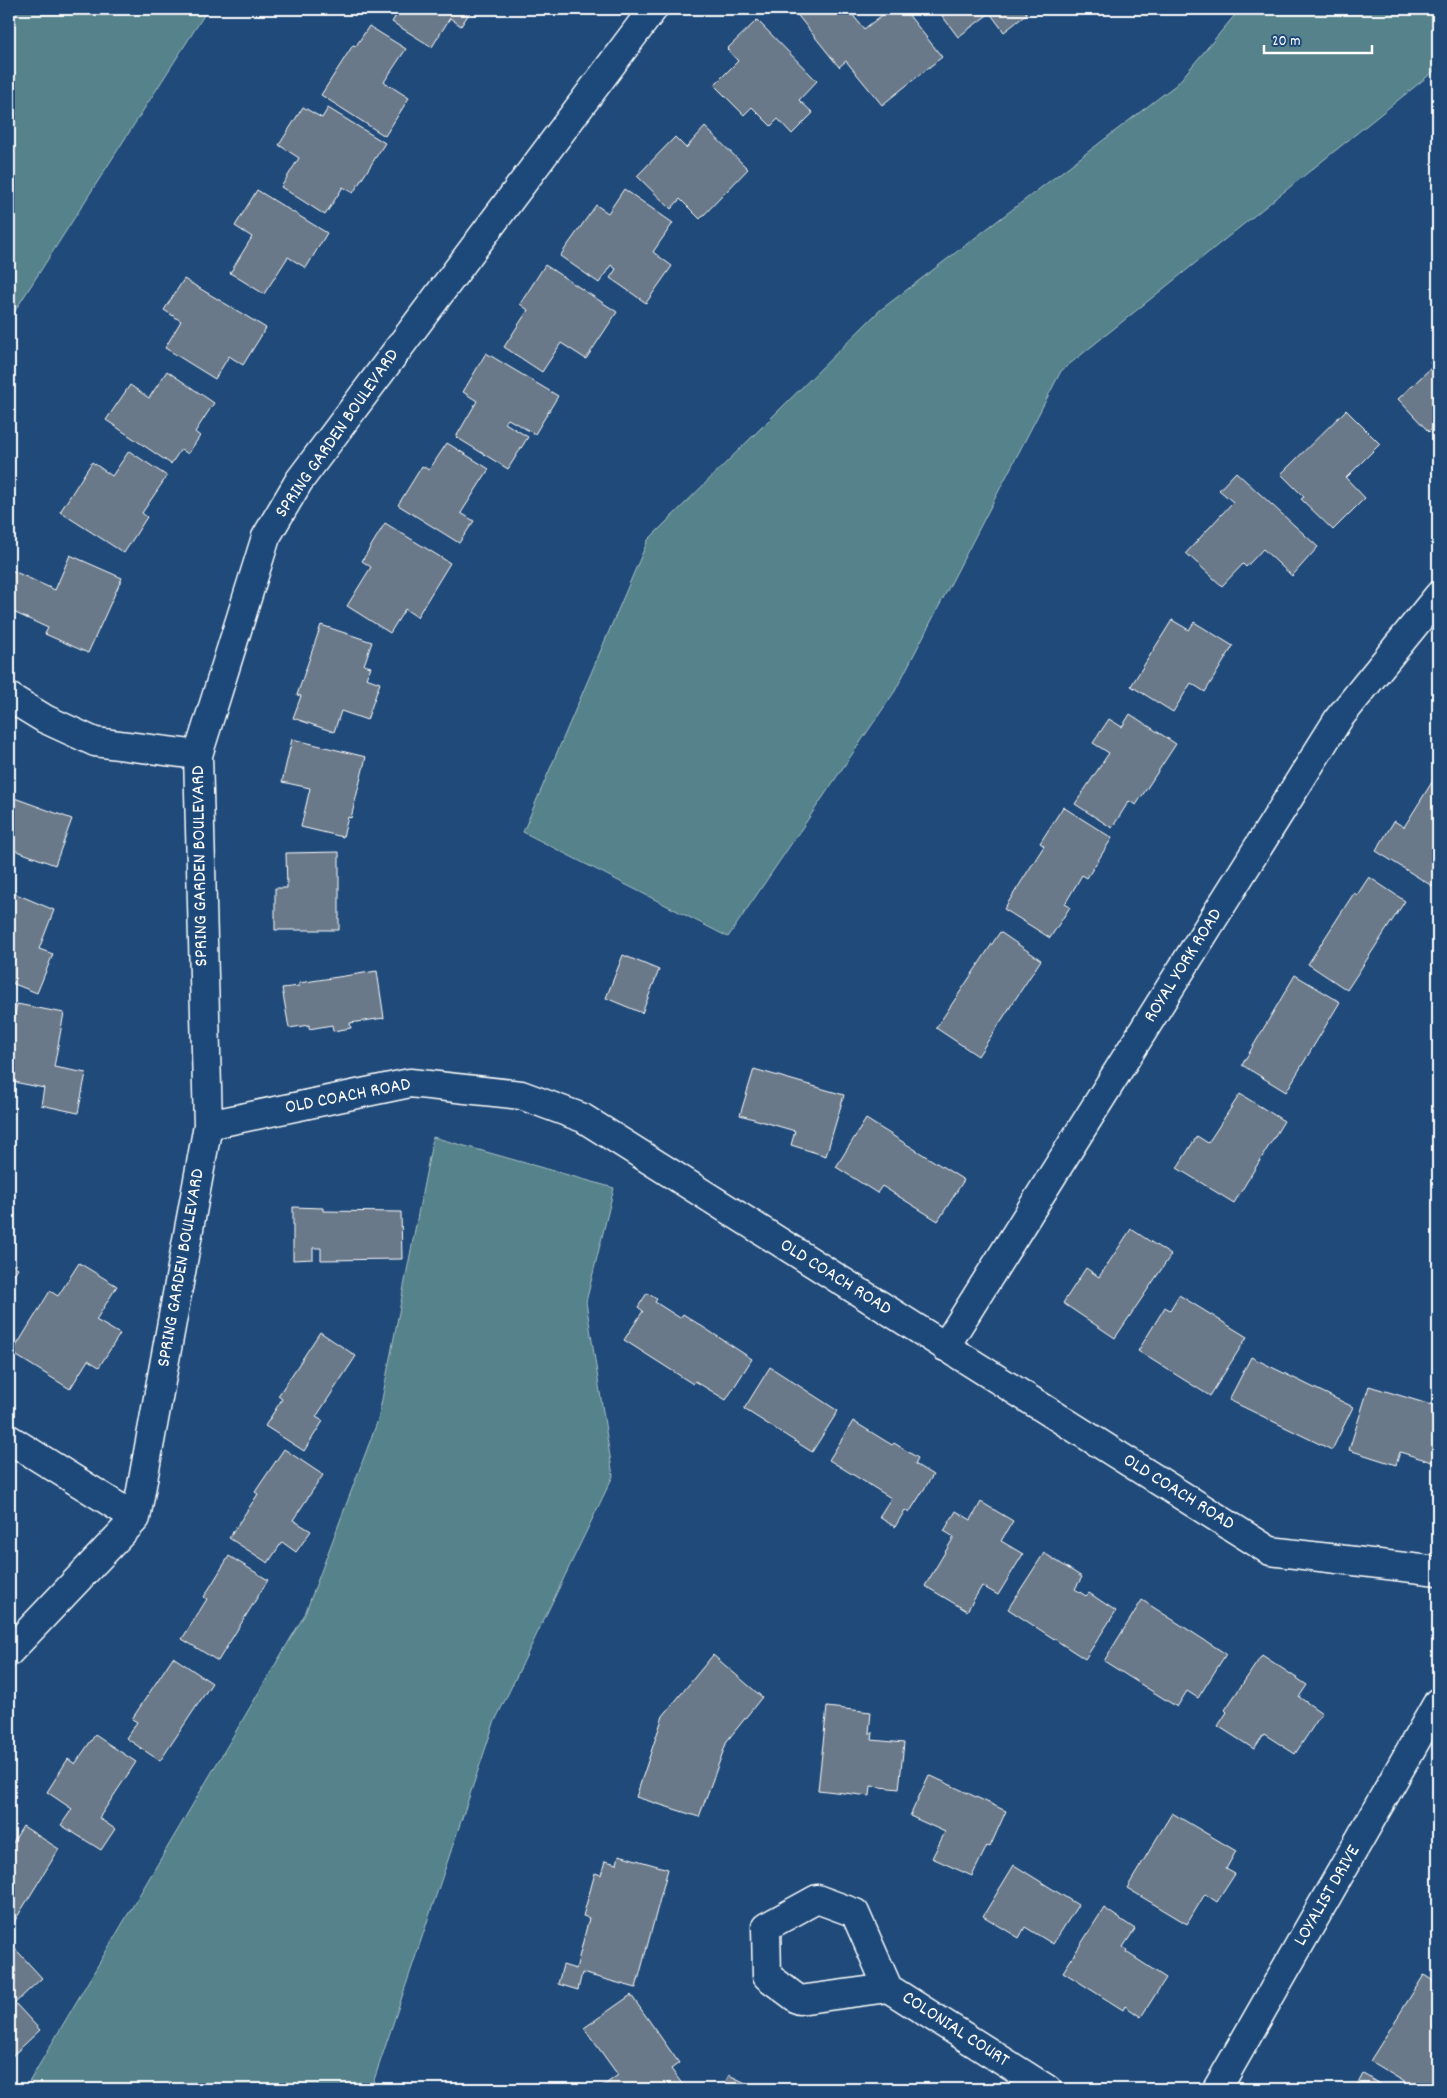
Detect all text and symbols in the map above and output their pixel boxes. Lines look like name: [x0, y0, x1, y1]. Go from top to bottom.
scale bar: [1264, 22, 1372, 54]
text: 20 m: [1272, 31, 1300, 53]
street label: SPRING GARDEN BOULEVARD: [269, 344, 407, 524]
street label: SPRING GARDEN BOULEVARD: [186, 765, 216, 967]
street label: ROYAL YORK ROAD: [1138, 903, 1230, 1028]
street label: OLD COACH ROAD: [283, 1072, 413, 1122]
street label: SPRING GARDEN BOULEVARD: [151, 1167, 213, 1369]
street label: OLD COACH ROAD: [774, 1233, 896, 1323]
street label: OLD COACH ROAD: [1117, 1448, 1239, 1538]
street label: LOYALIST DRIVE: [1288, 1840, 1368, 1952]
street label: COLONIAL COURT: [896, 1985, 1014, 2075]

